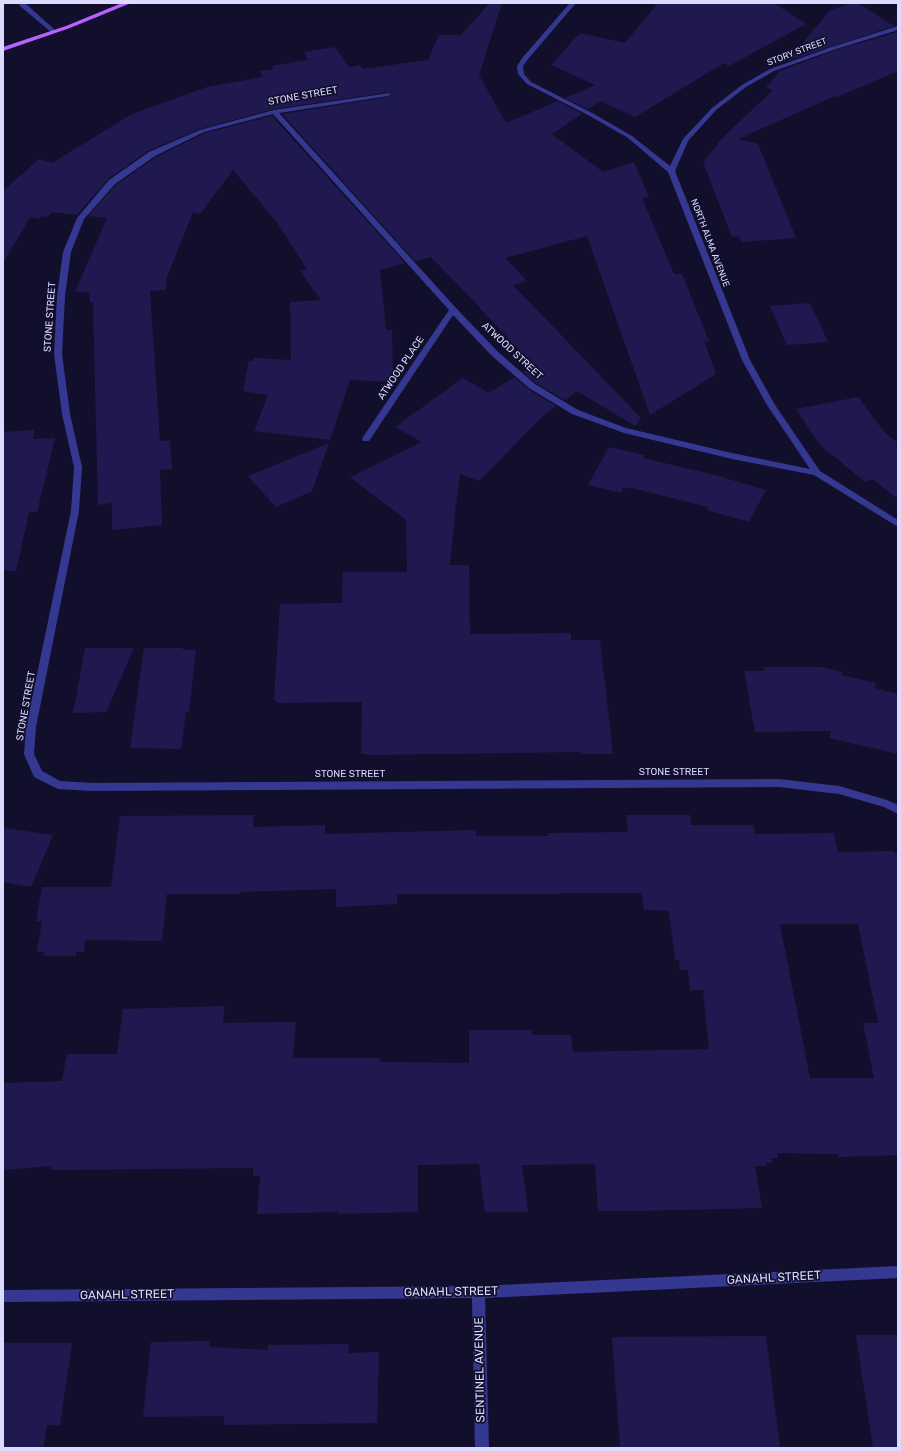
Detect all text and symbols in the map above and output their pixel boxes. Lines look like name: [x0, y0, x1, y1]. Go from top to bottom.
street label: STORY STREET: [766, 36, 828, 68]
street label: STONE STREET: [267, 84, 339, 108]
street label: NORTH ALMA AVENUE: [688, 197, 732, 289]
street label: STONE STREET: [42, 281, 58, 353]
street label: ATWOOD STREET: [479, 320, 545, 382]
street label: ATWOOD PLACE: [375, 334, 427, 402]
street label: STONE STREET: [14, 670, 38, 742]
street label: STONE STREET: [639, 766, 709, 778]
street label: STONE STREET: [315, 768, 385, 780]
street label: GANAHL STREET: [727, 1268, 821, 1288]
street label: GANAHL STREET: [404, 1284, 498, 1300]
street label: GANAHL STREET: [80, 1287, 174, 1303]
street label: SENTINEL AVENUE: [472, 1317, 488, 1423]

